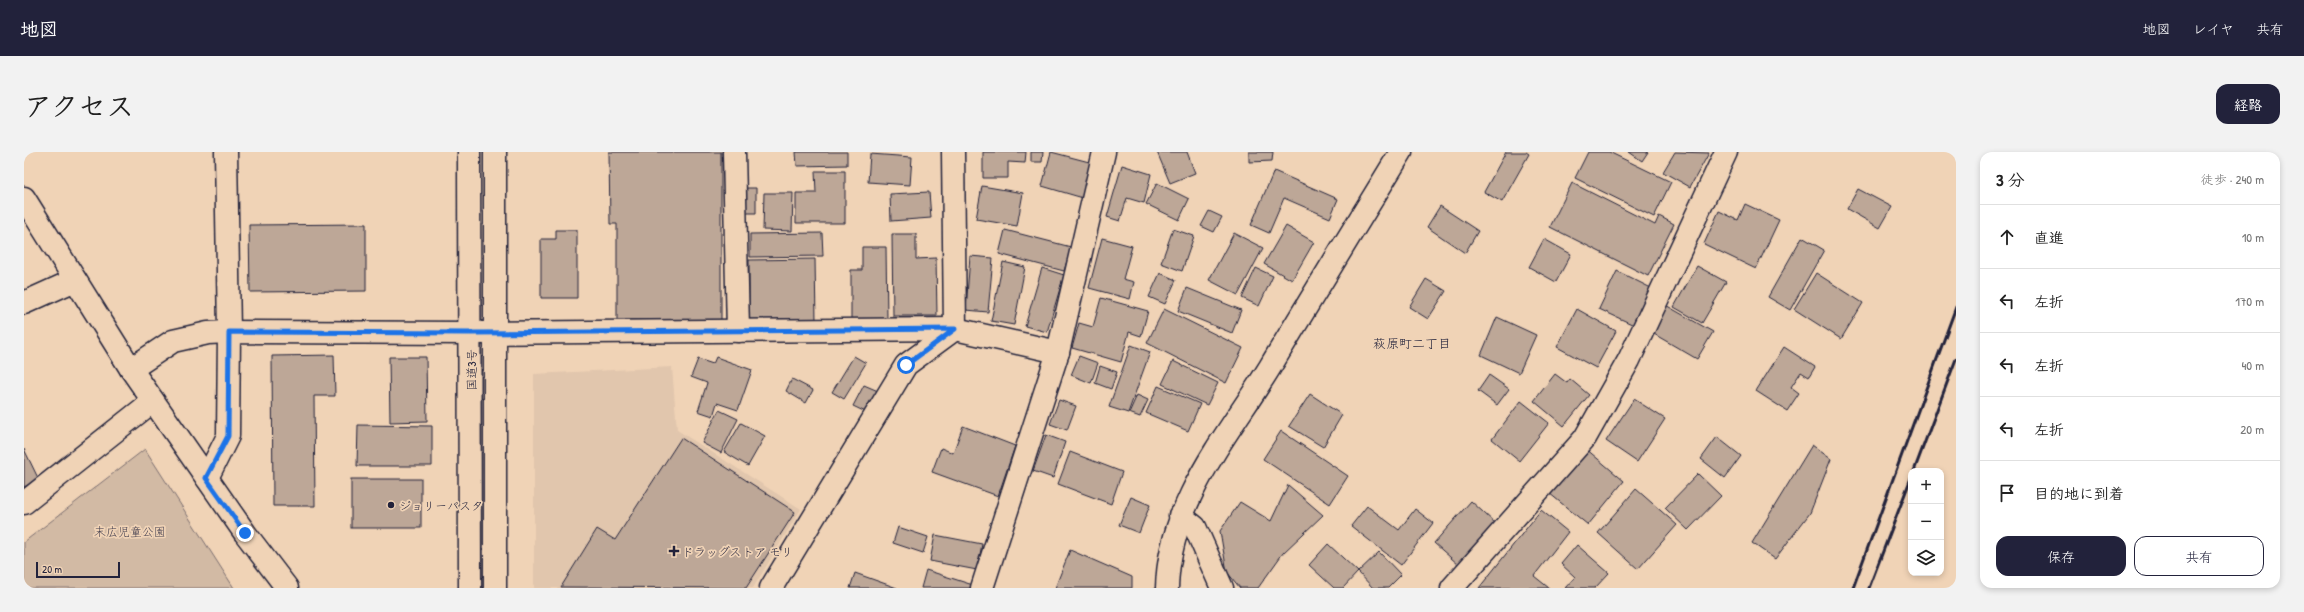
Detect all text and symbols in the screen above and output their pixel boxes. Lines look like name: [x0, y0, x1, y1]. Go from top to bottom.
text: 地図: [20, 16, 58, 42]
text: 地図: [2143, 19, 2171, 38]
text: レイヤ: [2193, 19, 2234, 38]
text: 共有: [2256, 19, 2284, 38]
button: 経路: [2216, 84, 2280, 124]
text: アクセス: [24, 87, 134, 125]
text: 3 分: [1996, 168, 2025, 191]
text: 徒歩 · 240 m: [2201, 170, 2264, 188]
icon: ahead: [1996, 226, 2018, 248]
text: 直進: [2034, 227, 2064, 248]
text: 10 m: [2242, 228, 2264, 246]
icon: left: [1996, 290, 2018, 312]
text: 左折: [2034, 291, 2064, 312]
text: 170 m: [2235, 292, 2264, 310]
district label: 萩原町二丁目: [1373, 334, 1451, 352]
street label: 国道3号: [463, 349, 480, 391]
icon: left: [1996, 354, 2018, 376]
text: 左折: [2034, 355, 2064, 376]
route start: [897, 356, 915, 374]
text: 40 m: [2241, 356, 2264, 374]
icon: left: [1996, 418, 2018, 440]
text: 左折: [2034, 419, 2064, 440]
text: 20 m: [2240, 420, 2264, 438]
map controls: [1908, 468, 1944, 576]
button: +: [1908, 468, 1944, 504]
icon: arrive: [1996, 482, 2018, 504]
text: 目的地に到着: [2034, 483, 2124, 504]
place label: ジョリーパスタ: [399, 497, 483, 514]
marker: ジョリーパスタ: [386, 500, 396, 510]
button: −: [1908, 504, 1944, 540]
park label: 末広児童公園: [94, 523, 166, 540]
route end: [236, 524, 254, 542]
button: 保存: [1996, 536, 2126, 576]
button: 共有: [2134, 536, 2264, 576]
button: layers: [1908, 540, 1944, 576]
place label: ドラッグストア モリ: [682, 543, 793, 560]
marker: ドラッグストア モリ: [669, 546, 679, 556]
scale bar: [36, 560, 120, 579]
text: 20 m: [42, 562, 62, 576]

